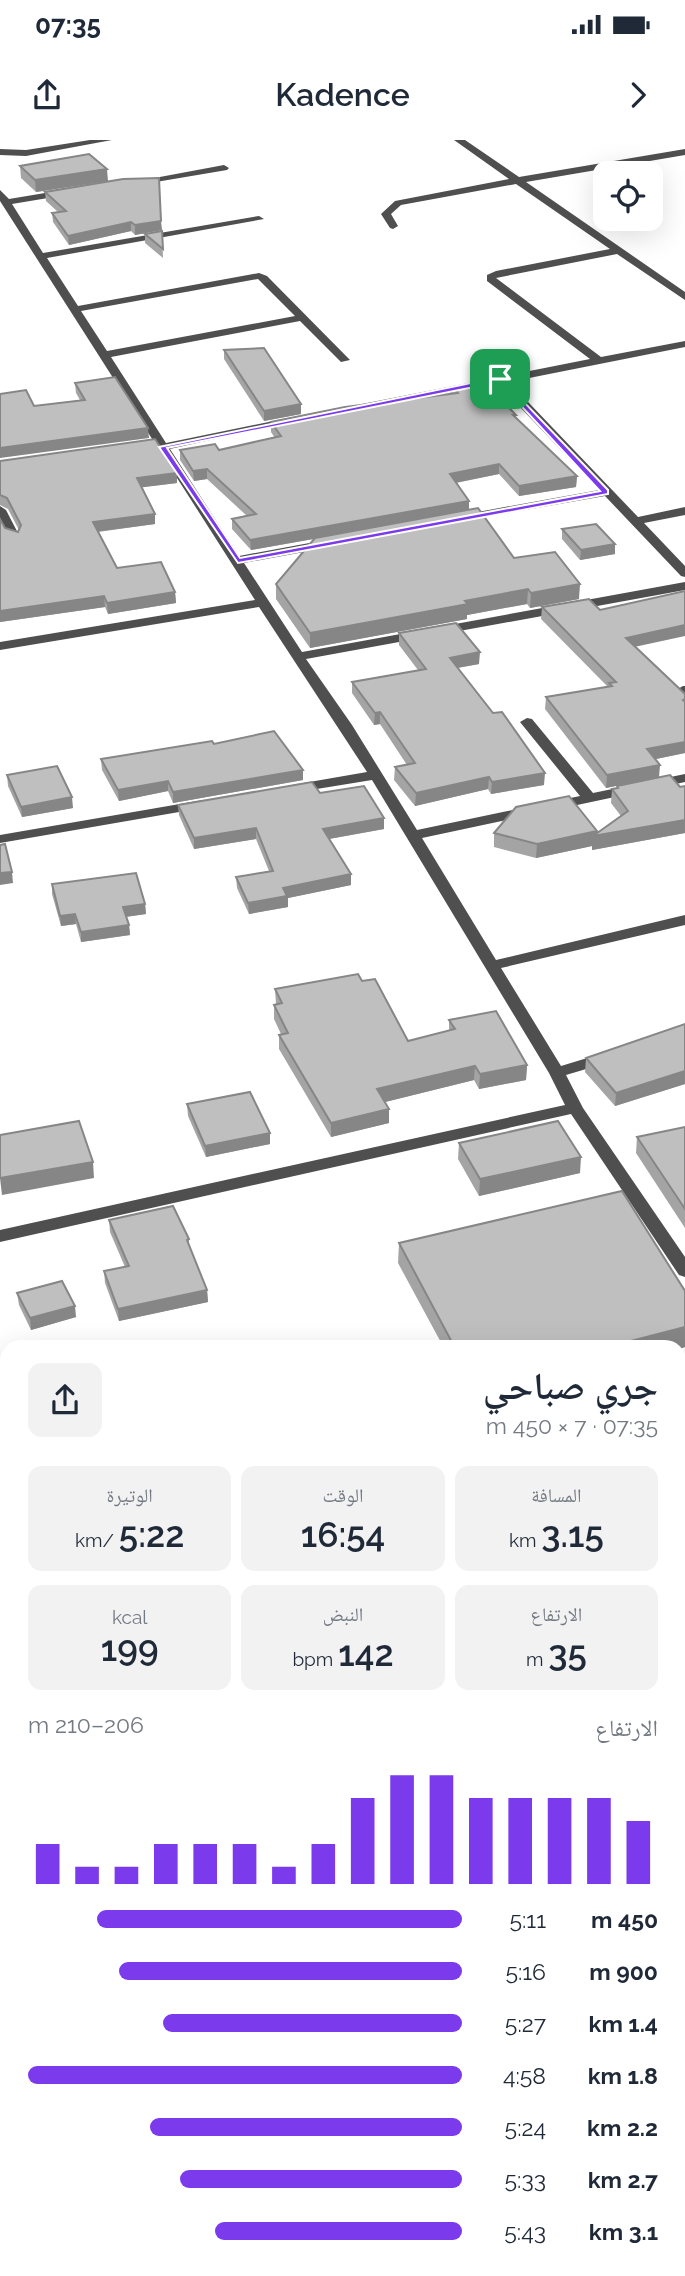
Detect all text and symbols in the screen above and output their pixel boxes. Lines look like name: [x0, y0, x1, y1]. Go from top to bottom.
text: 07:35: [35, 10, 101, 40]
icon: share: [28, 76, 66, 114]
text: Kadence: [275, 76, 410, 113]
icon: forward: [619, 76, 657, 114]
map controls: [593, 161, 663, 231]
button: locate: [593, 161, 663, 231]
pin: [470, 349, 530, 409]
icon: arrive: [481, 360, 519, 398]
button: share: [28, 1363, 102, 1437]
text: جري صباحي: [483, 1363, 658, 1408]
text: 07:35 · 7 × 450 m: [486, 1412, 658, 1439]
text: الوتيرة: [107, 1484, 153, 1506]
text: الوقت: [323, 1484, 363, 1506]
text: المسافة: [531, 1484, 582, 1506]
text: 5:22: [119, 1514, 184, 1555]
text: 16:54: [301, 1514, 385, 1555]
text: 3.15: [541, 1514, 604, 1555]
text: /km: [75, 1529, 119, 1551]
text: km: [509, 1529, 541, 1551]
text: النبض: [323, 1603, 363, 1625]
text: الارتفاع: [530, 1603, 582, 1625]
text: kcal: [112, 1606, 147, 1628]
text: 199: [101, 1628, 159, 1669]
text: 142: [338, 1633, 394, 1674]
text: 35: [548, 1633, 587, 1674]
text: bpm: [292, 1648, 338, 1670]
text: m: [526, 1648, 548, 1670]
text: 206–210 m: [28, 1711, 144, 1738]
text: الارتفاع: [595, 1714, 658, 1741]
text: 5:11: [509, 1906, 546, 1933]
text: 450 m: [591, 1906, 658, 1933]
text: 5:16: [505, 1958, 546, 1985]
text: 900 m: [589, 1958, 658, 1985]
text: 5:27: [505, 2010, 546, 2037]
text: 1.4 km: [589, 2010, 658, 2037]
text: 4:58: [503, 2062, 546, 2089]
text: 1.8 km: [588, 2062, 658, 2089]
text: 5:24: [505, 2114, 546, 2141]
text: 2.2 km: [587, 2114, 658, 2141]
text: 5:33: [505, 2166, 546, 2193]
text: 2.7 km: [588, 2166, 658, 2193]
text: 5:43: [504, 2218, 546, 2245]
text: 3.1 km: [589, 2218, 658, 2245]

